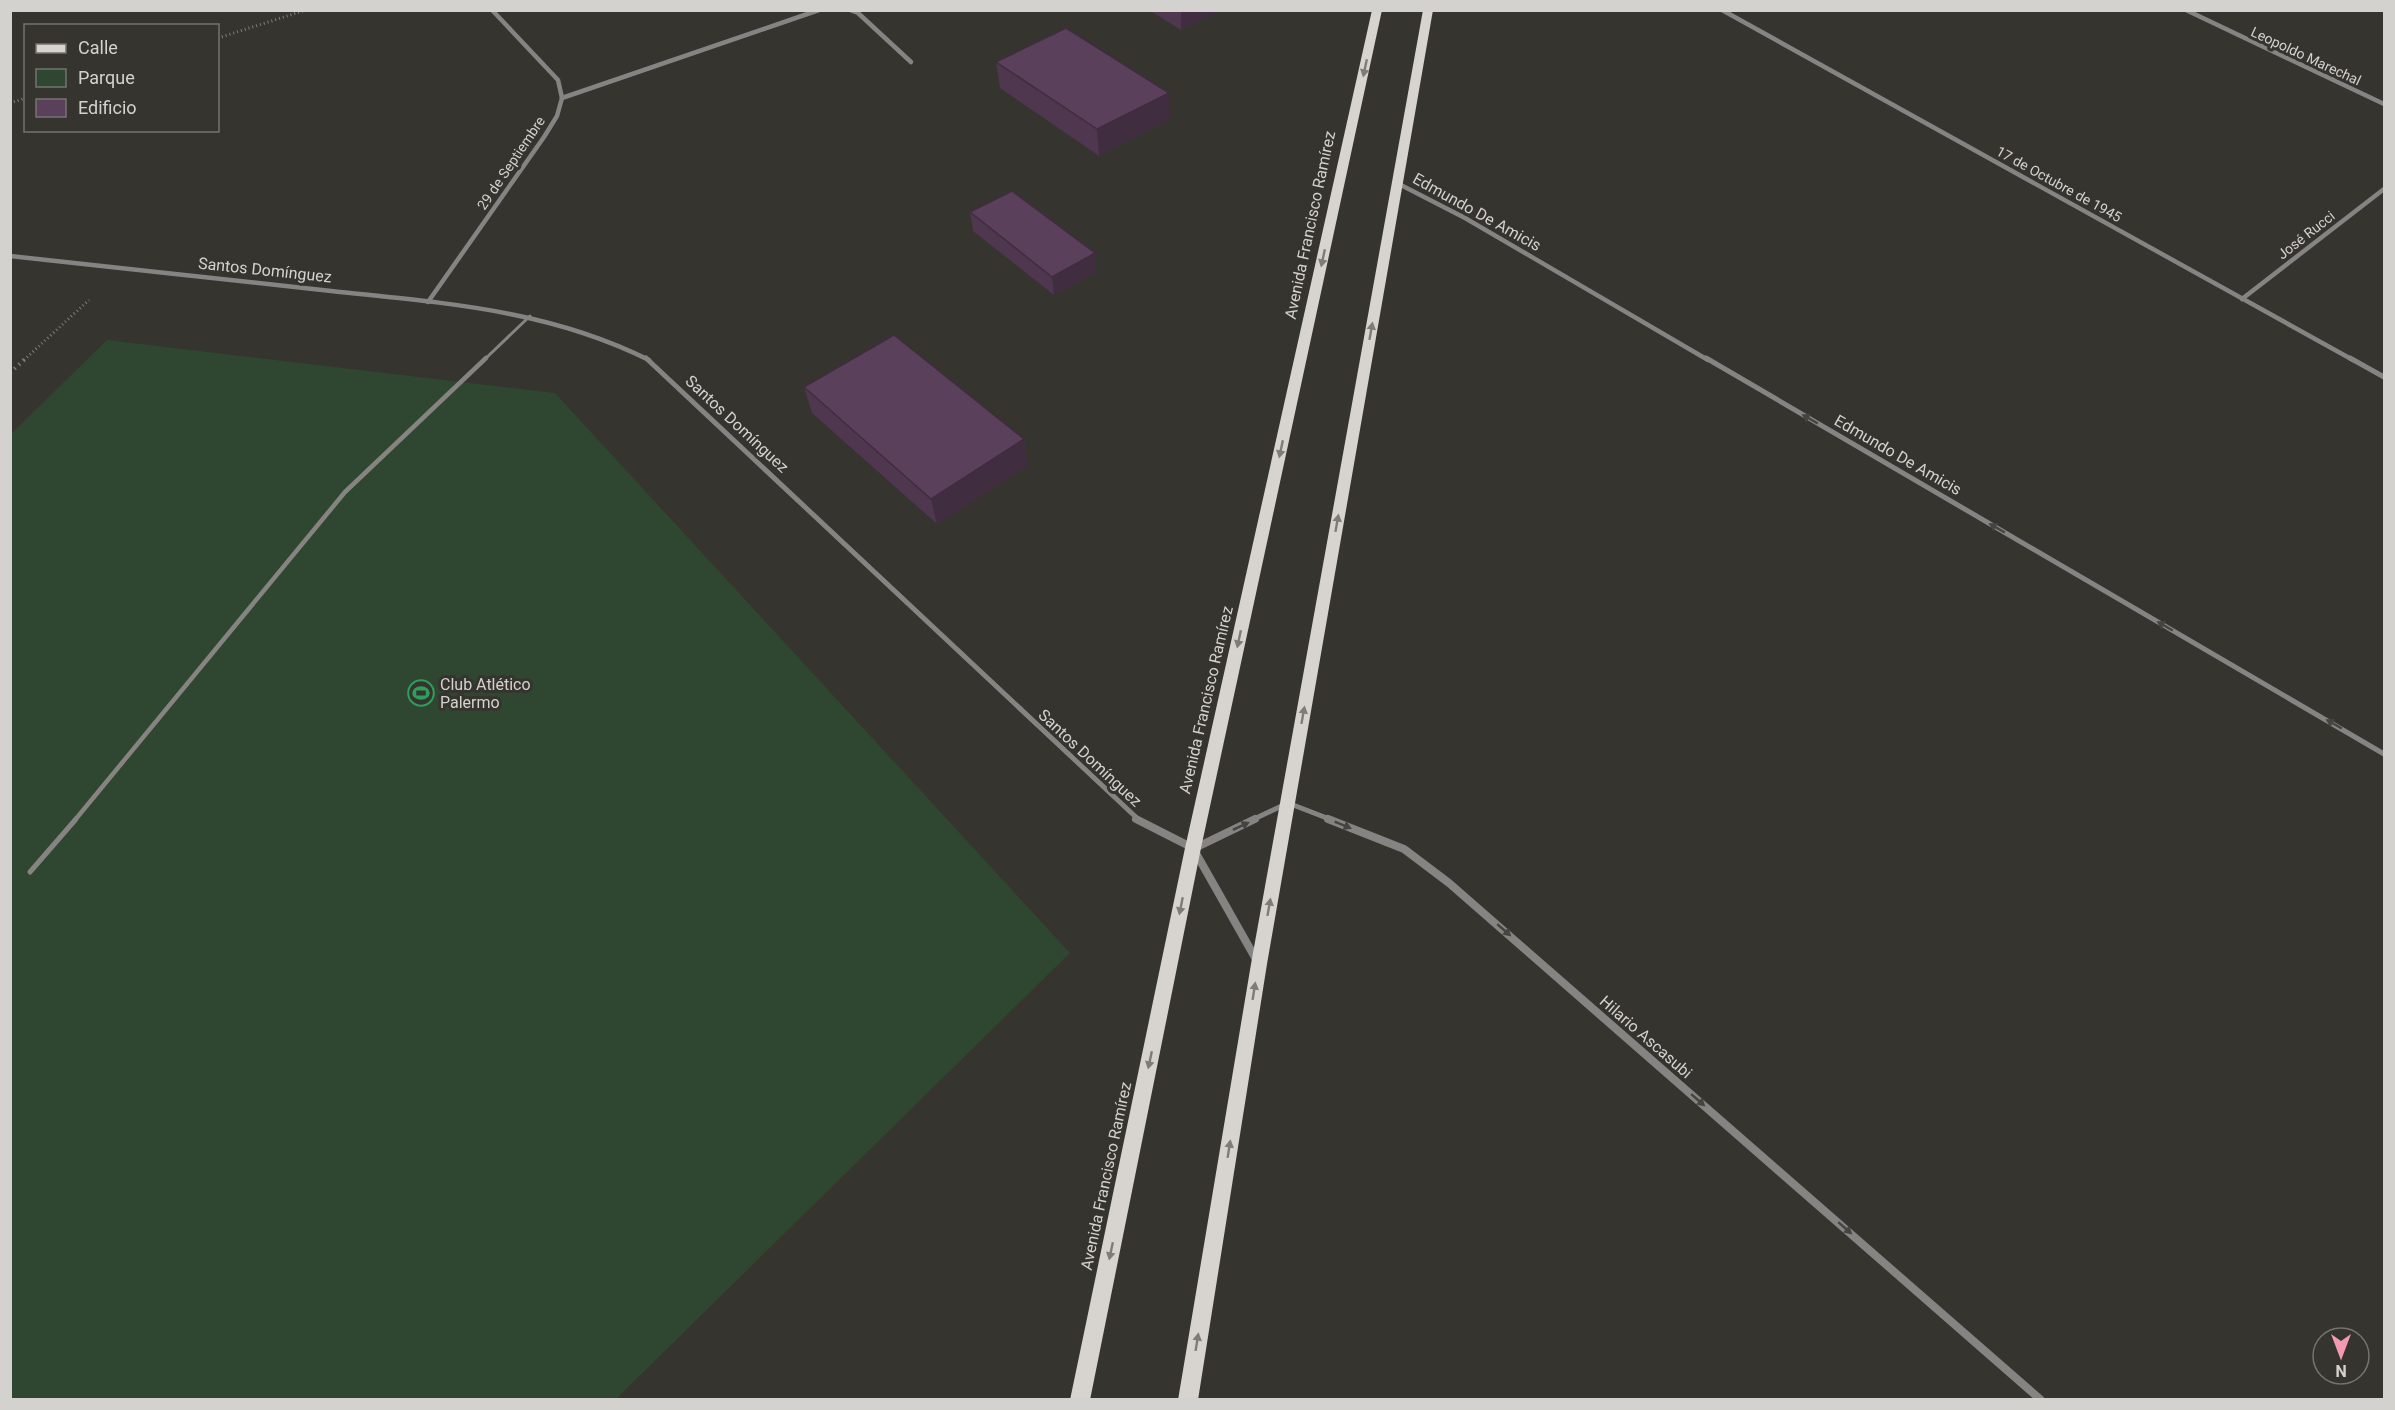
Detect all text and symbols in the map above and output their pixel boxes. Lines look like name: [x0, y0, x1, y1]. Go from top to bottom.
street label: Leopoldo Marechal: [2248, 23, 2364, 89]
legend: [24, 24, 219, 132]
text: Calle: [78, 37, 118, 58]
one-way arrow: [1360, 58, 1369, 77]
text: Parque: [78, 67, 135, 88]
text: Edificio: [78, 97, 137, 118]
street label: 29 de Septiembre: [474, 113, 548, 213]
street label: Avenida Francisco Ramírez: [1281, 129, 1339, 321]
street label: 17 de Octubre de 1945: [1994, 143, 2125, 225]
street label: Edmundo De Amicis: [1410, 169, 1544, 255]
street label: José Rucci: [2274, 208, 2338, 262]
one-way arrow: [1318, 249, 1327, 268]
street label: Santos Domínguez: [197, 254, 333, 286]
one-way arrow: [1367, 321, 1376, 340]
street label: Santos Domínguez: [681, 371, 793, 477]
street label: Edmundo De Amicis: [1831, 411, 1965, 499]
one-way arrow: [1802, 414, 1818, 425]
one-way arrow: [1276, 439, 1286, 458]
one-way arrow: [1333, 513, 1342, 532]
one-way arrow: [1988, 523, 2005, 533]
street label: Avenida Francisco Ramírez: [1175, 604, 1237, 796]
one-way arrow: [2156, 621, 2173, 631]
one-way arrow: [1234, 630, 1244, 648]
place label: Club Atlético Palermo: [440, 675, 531, 712]
sports icon: Club Atlético Palermo: [406, 678, 436, 708]
street label: Santos Domínguez: [1034, 705, 1146, 811]
one-way arrow: [1299, 705, 1308, 724]
one-way arrow: [2326, 719, 2342, 730]
one-way arrow: [1334, 820, 1352, 830]
one-way arrow: [1232, 821, 1249, 830]
one-way arrow: [1176, 897, 1185, 916]
one-way arrow: [1265, 897, 1274, 916]
one-way arrow: [1496, 924, 1512, 937]
one-way arrow: [1250, 981, 1259, 1000]
street label: Hilario Ascasubi: [1596, 992, 1696, 1082]
one-way arrow: [1145, 1050, 1154, 1069]
street label: Avenida Francisco Ramírez: [1077, 1080, 1135, 1272]
one-way arrow: [1690, 1093, 1705, 1106]
one-way arrow: [1225, 1140, 1234, 1159]
one-way arrow: [1837, 1221, 1852, 1234]
one-way arrow: [1106, 1241, 1115, 1260]
north arrow: [2311, 1326, 2371, 1386]
one-way arrow: [1193, 1332, 1202, 1351]
text: N: [2335, 1361, 2347, 1380]

